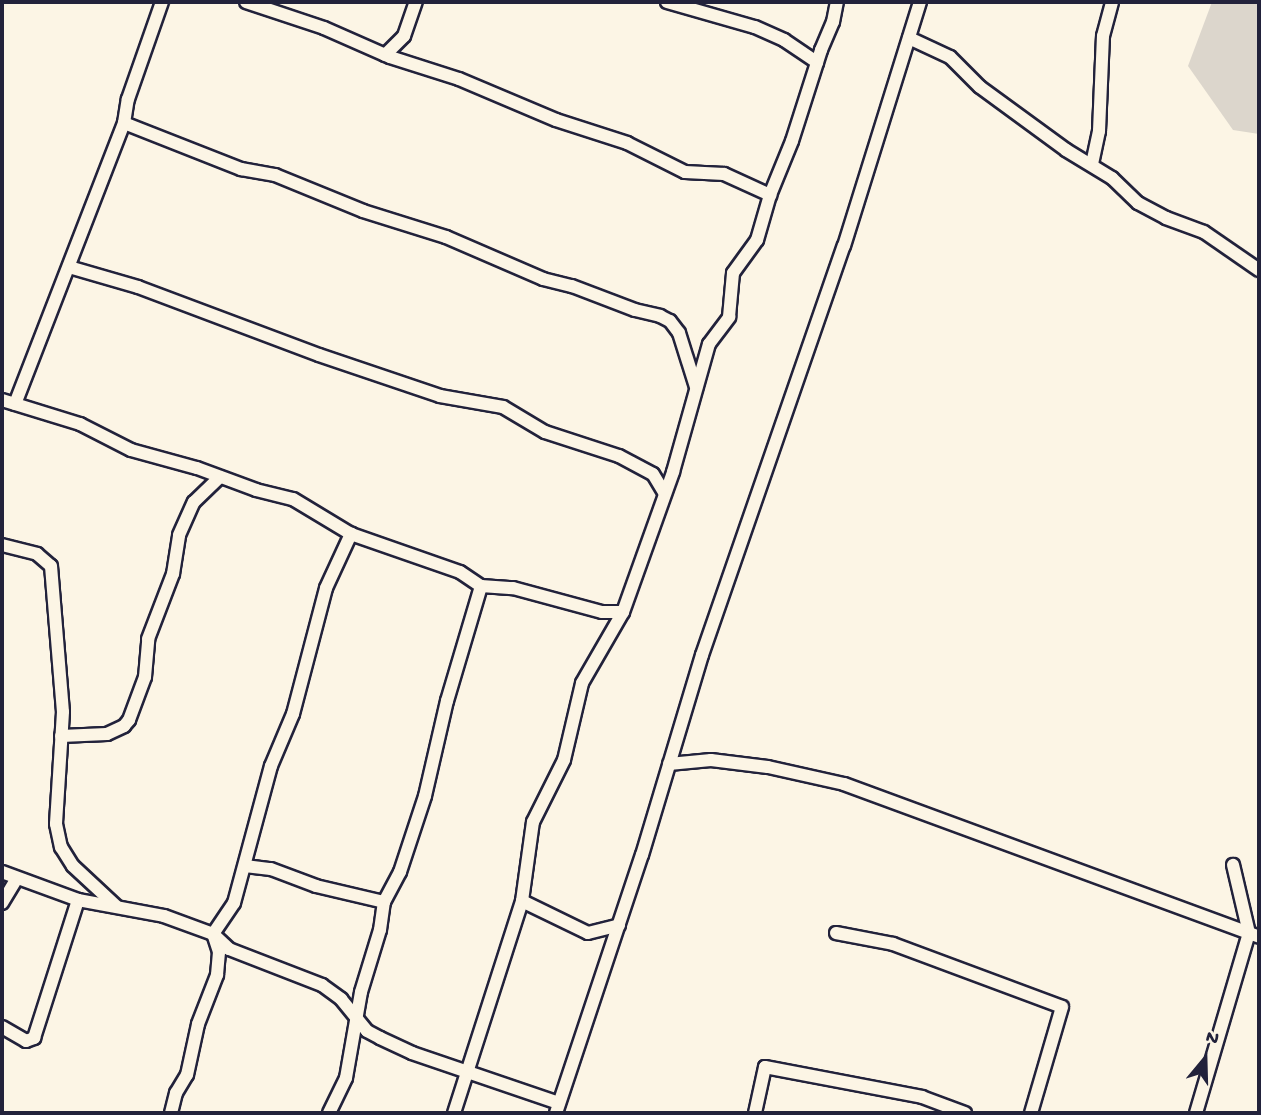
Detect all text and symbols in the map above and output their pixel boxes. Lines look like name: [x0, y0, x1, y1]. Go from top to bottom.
north arrow: [1170, 1024, 1240, 1094]
text: N: [1202, 1026, 1222, 1052]

